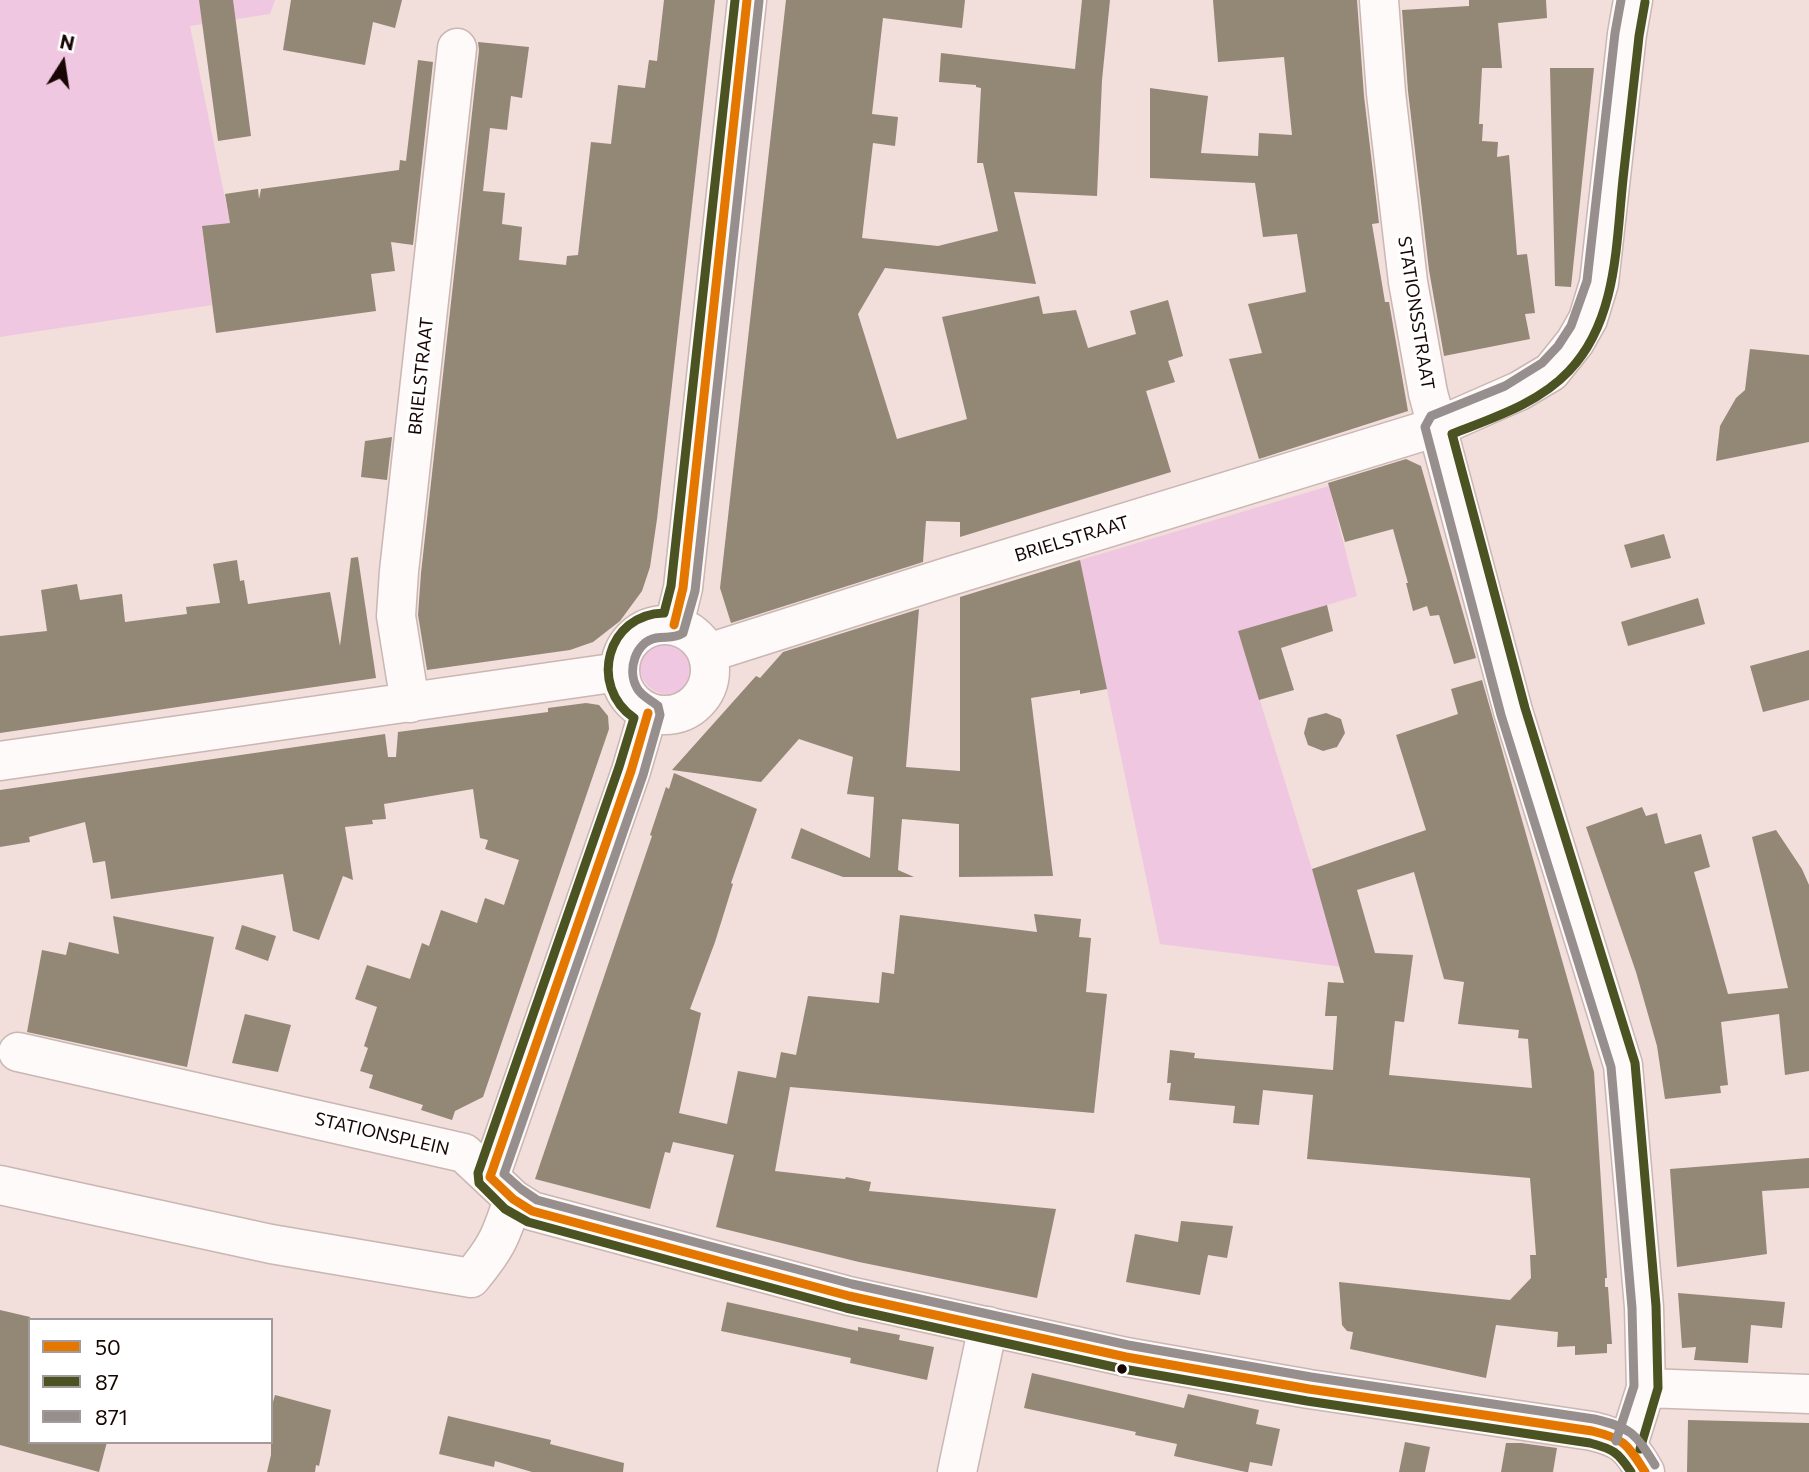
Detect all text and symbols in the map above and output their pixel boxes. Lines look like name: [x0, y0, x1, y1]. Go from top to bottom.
north arrow: [28, 28, 98, 98]
text: N: [58, 29, 77, 55]
street label: STATIONSSTRAAT: [1393, 235, 1439, 391]
street label: BRIELSTRAAT: [404, 316, 438, 436]
street label: BRIELSTRAAT: [1012, 511, 1132, 567]
street label: STATIONSPLEIN: [313, 1108, 451, 1160]
legend: [28, 1318, 273, 1444]
text: 50: [95, 1334, 121, 1359]
unlabelled marker: [1115, 1362, 1129, 1376]
text: 87: [95, 1369, 119, 1394]
text: 871: [95, 1404, 128, 1429]

